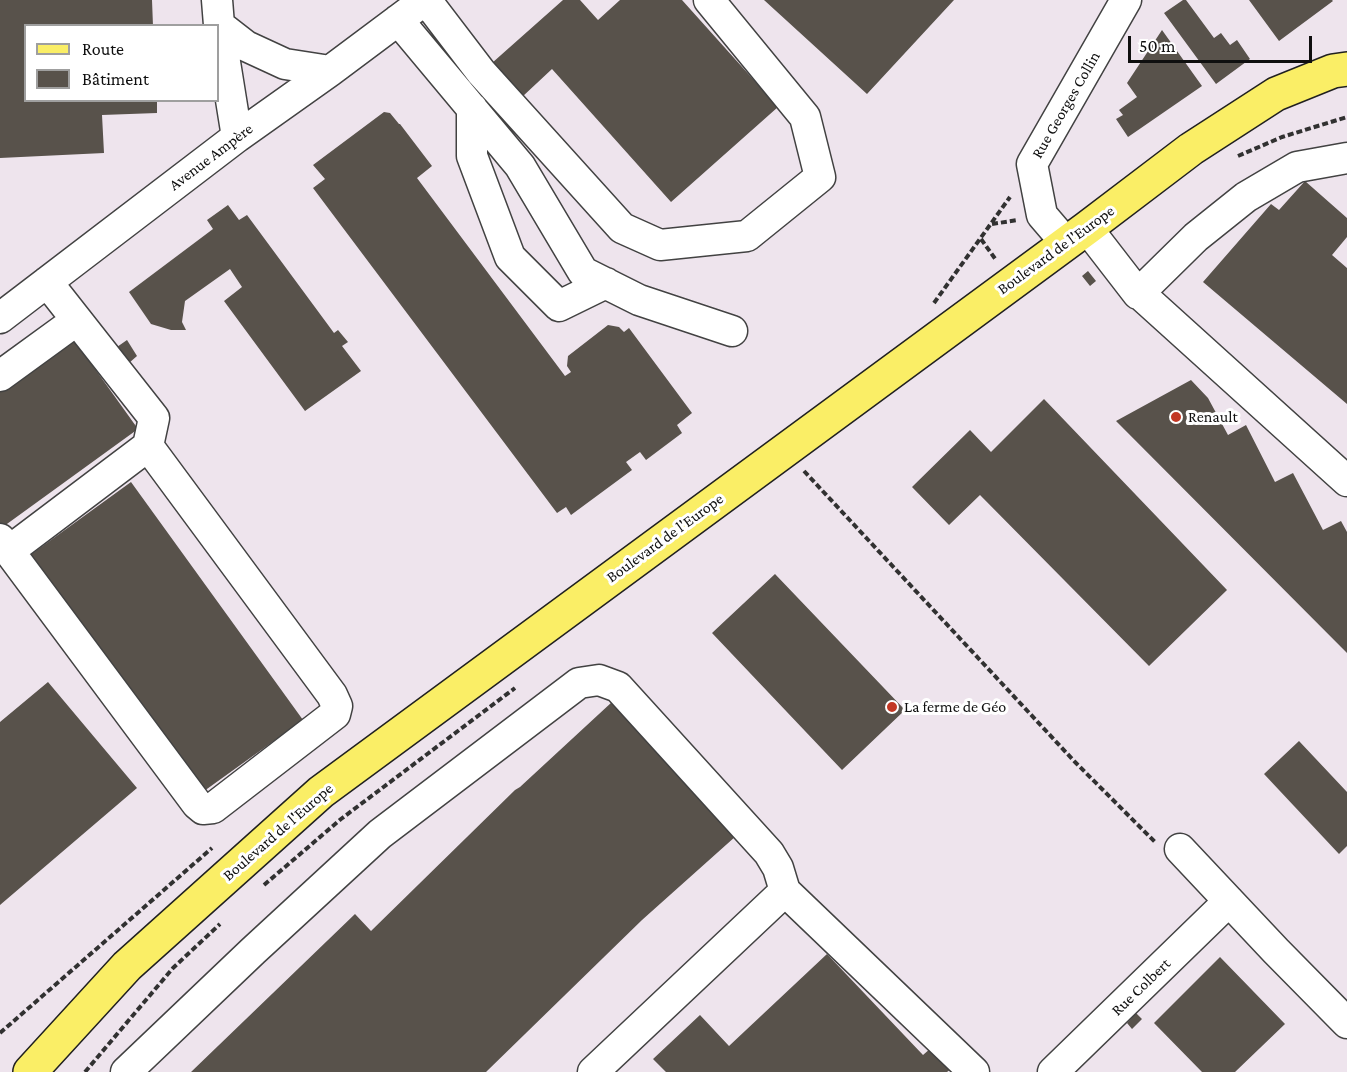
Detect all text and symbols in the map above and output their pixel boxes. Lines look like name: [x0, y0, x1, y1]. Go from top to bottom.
legend: [24, 24, 219, 102]
scale bar: [1131, 24, 1316, 62]
text: 50 m: [1139, 36, 1176, 56]
text: Route: [82, 39, 124, 59]
street label: Rue Georges Collin: [1028, 48, 1104, 162]
text: Bâtiment: [82, 69, 149, 89]
street label: Avenue Ampère: [165, 119, 257, 195]
street label: Boulevard de l'Europe: [994, 201, 1118, 299]
place label: Renault: [1188, 407, 1238, 427]
marker: Renault: [1169, 410, 1183, 424]
street label: Boulevard de l'Europe: [603, 489, 727, 587]
place label: La ferme de Géo: [904, 697, 1006, 717]
marker: La ferme de Géo: [885, 700, 899, 714]
street label: Boulevard de l'Europe: [219, 779, 337, 885]
street label: Rue Colbert: [1107, 954, 1175, 1020]

